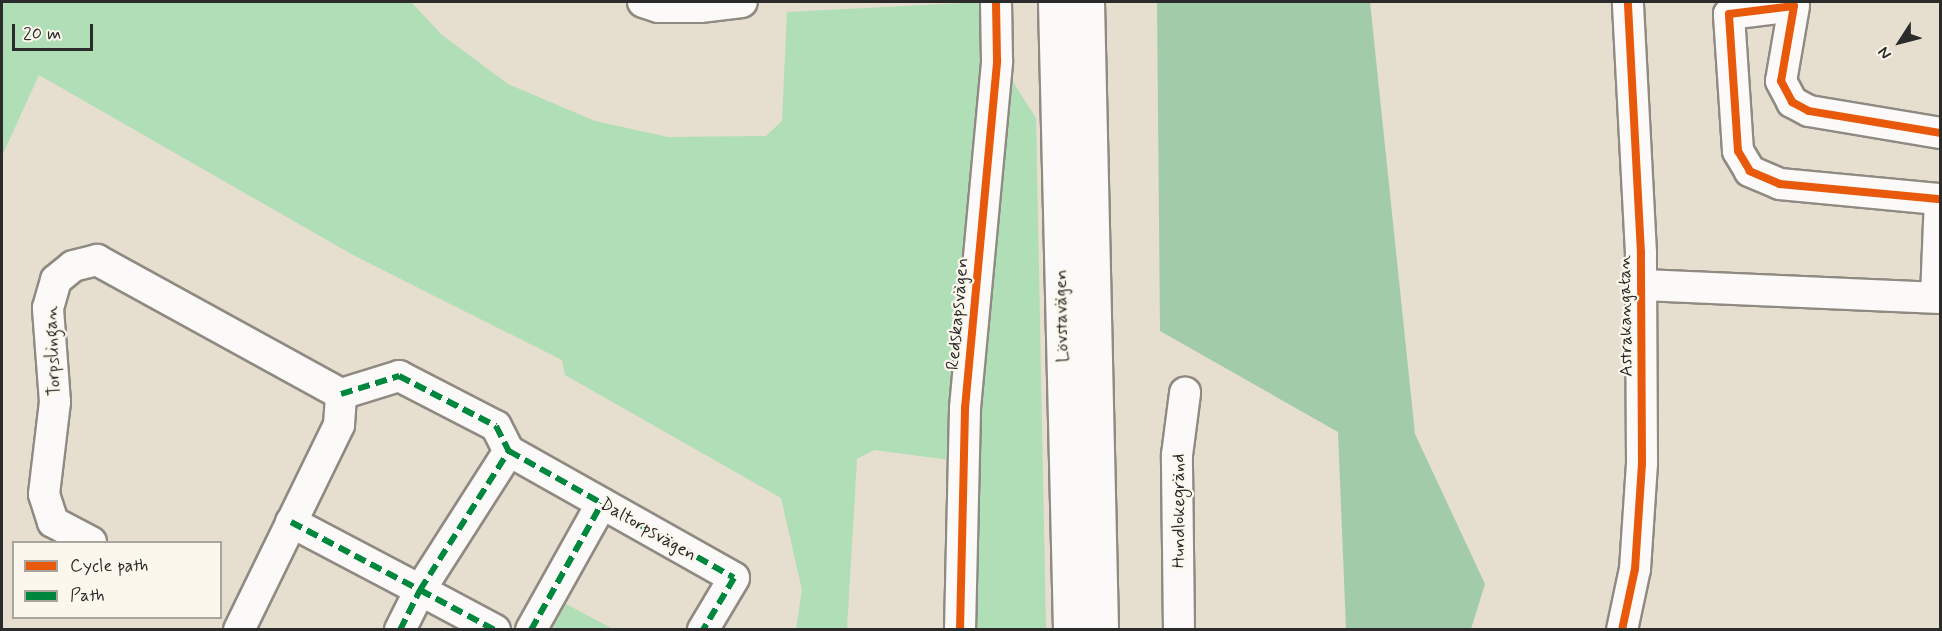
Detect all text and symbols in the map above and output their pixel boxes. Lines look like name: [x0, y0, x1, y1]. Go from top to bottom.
scale bar: [15, 12, 96, 50]
north arrow: [1870, 12, 1930, 72]
text: 20 m: [23, 22, 61, 46]
text: N: [1873, 42, 1897, 63]
street label: Astrakangatan: [1614, 255, 1638, 377]
street label: Redskapsvägen: [942, 257, 974, 371]
street label: Lövstavägen: [1050, 269, 1074, 363]
street label: Torpslingan: [41, 306, 65, 396]
street label: Hundlokegränd: [1168, 454, 1190, 568]
street label: Daltorpsvägen: [596, 494, 700, 566]
legend: [12, 541, 222, 619]
text: Cycle path: [70, 554, 148, 578]
text: Path: [70, 584, 105, 608]

